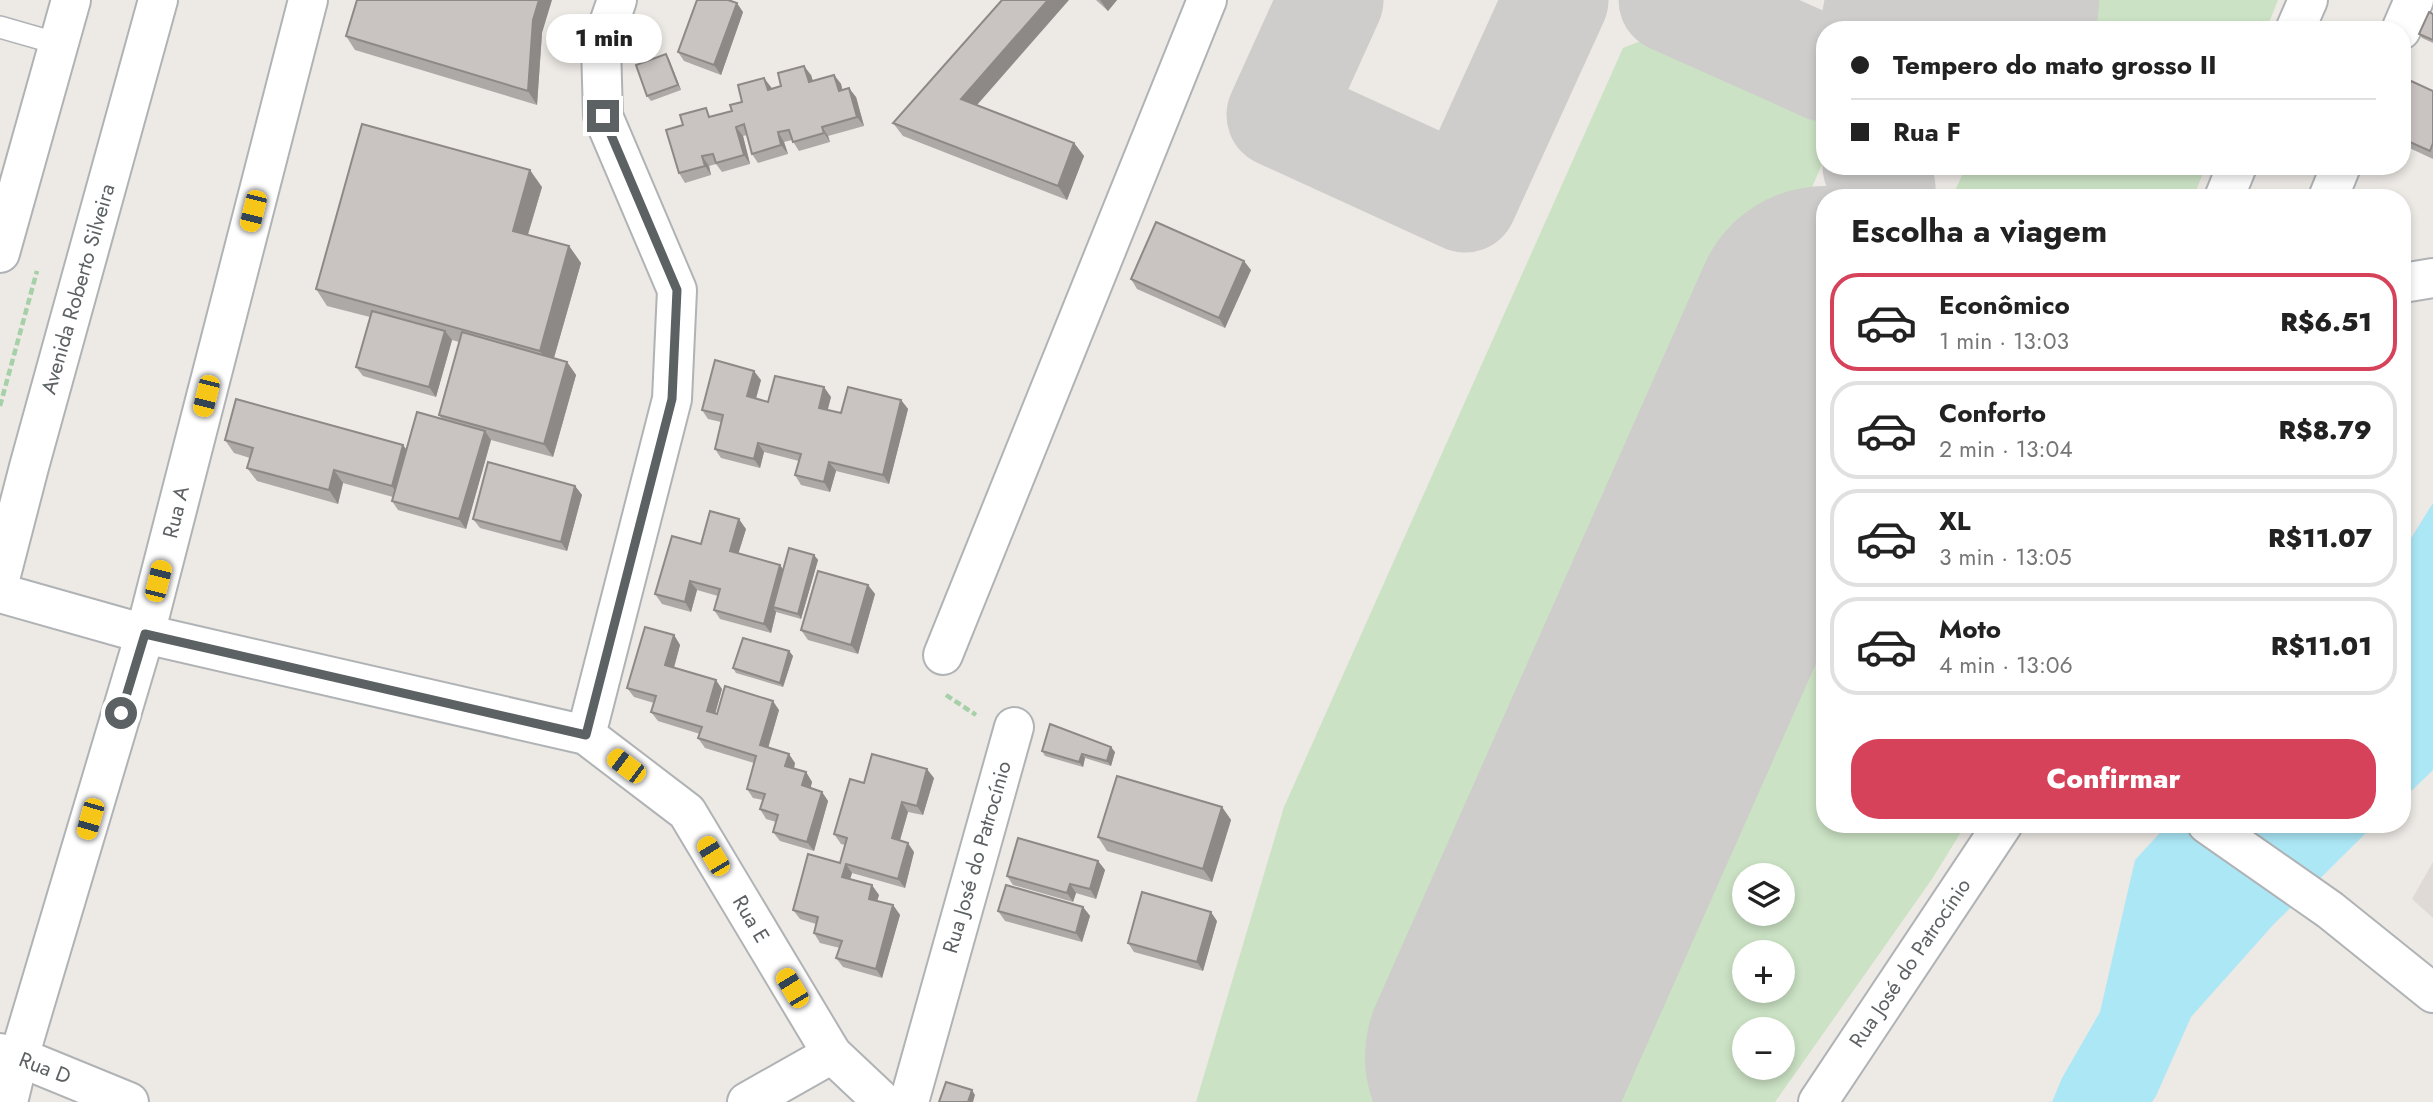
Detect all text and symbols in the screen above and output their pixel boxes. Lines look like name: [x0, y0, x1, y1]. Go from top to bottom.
callout: 1 min: [545, 15, 661, 64]
text: 1 min: [575, 21, 633, 55]
text: Tempero do mato grosso II: [1893, 46, 2217, 84]
route end: [587, 100, 619, 132]
text: Rua F: [1893, 113, 1961, 151]
street label: Avenida Roberto Silveira: [34, 180, 122, 398]
car: [238, 188, 269, 234]
text: Escolha a viagem: [1851, 208, 2107, 254]
text: Econômico: [1939, 286, 2070, 324]
icon: car: [1855, 291, 1918, 354]
text: R$6.51: [2280, 303, 2372, 341]
text: 1 min · 13:03: [1939, 324, 2069, 358]
car: [191, 373, 222, 419]
text: Conforto: [1939, 394, 2046, 432]
icon: car: [1855, 399, 1918, 462]
text: R$8.79: [2279, 411, 2372, 449]
text: 2 min · 13:04: [1939, 432, 2073, 466]
street label: Rua A: [155, 483, 197, 541]
text: XL: [1939, 502, 1971, 540]
icon: car: [1855, 507, 1918, 570]
text: R$11.07: [2268, 519, 2372, 557]
text: 3 min · 13:05: [1939, 540, 2072, 574]
car: [143, 558, 174, 604]
text: Moto: [1939, 610, 2001, 648]
icon: car: [1855, 615, 1918, 678]
text: R$11.01: [2271, 627, 2372, 665]
text: 4 min · 13:06: [1939, 648, 2073, 682]
route start: [105, 697, 137, 729]
button: Confirmar: [1851, 739, 2376, 819]
car: [603, 745, 650, 787]
street label: Rua José do Patrocínio: [935, 757, 1019, 957]
car: [75, 796, 106, 842]
car: [694, 833, 733, 879]
map controls: [1732, 863, 1795, 1080]
button: layers: [1732, 863, 1795, 926]
street label: Rua José do Patrocínio: [1842, 872, 1978, 1054]
street label: Rua E: [725, 890, 777, 948]
button: +: [1732, 940, 1795, 1003]
car: [773, 965, 812, 1011]
button: −: [1732, 1017, 1795, 1080]
street label: Rua D: [15, 1044, 75, 1092]

